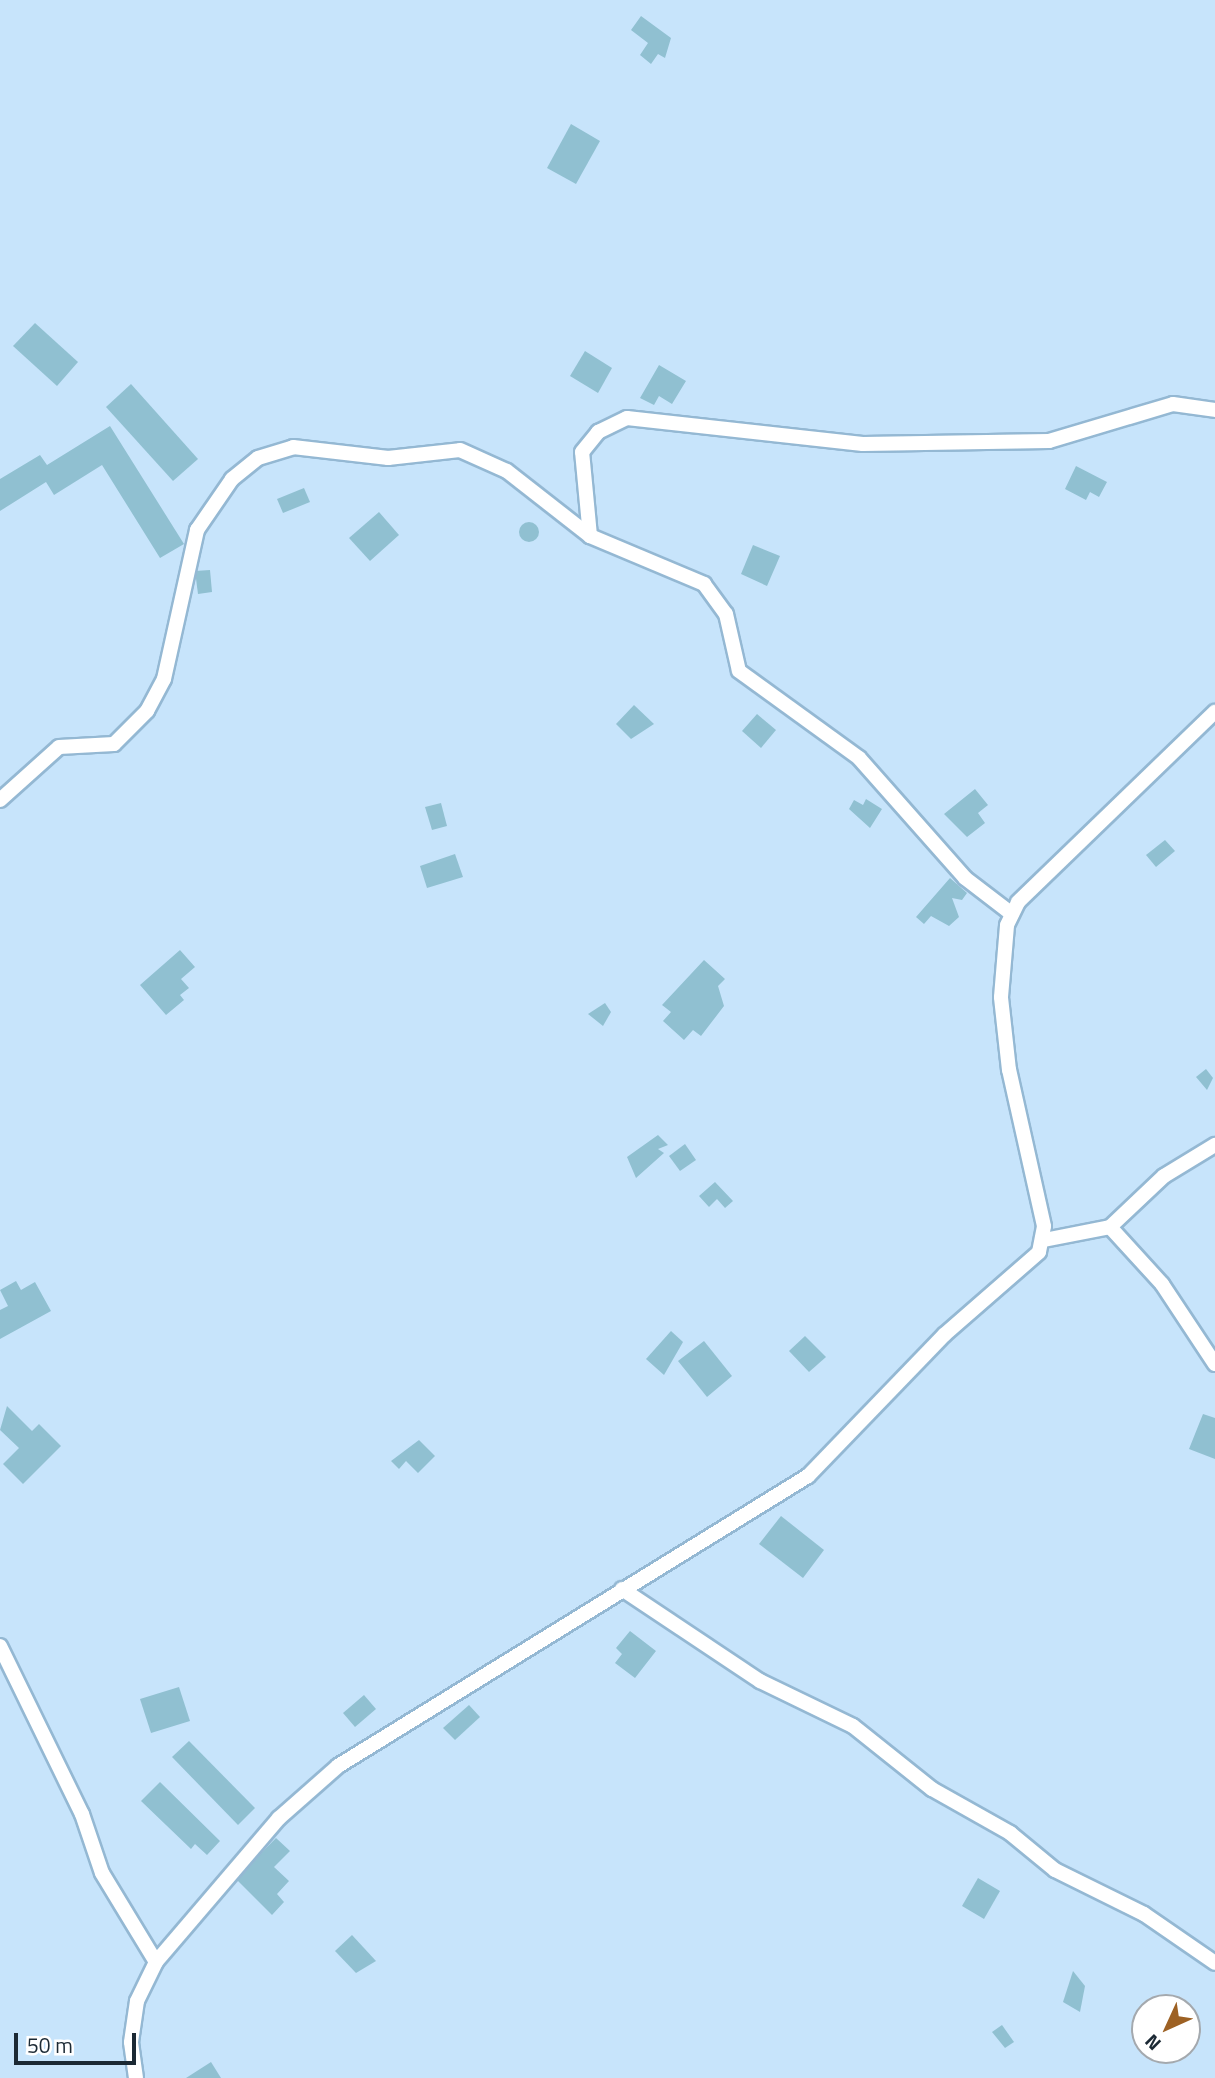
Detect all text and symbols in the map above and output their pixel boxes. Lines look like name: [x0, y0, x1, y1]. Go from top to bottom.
north arrow: [1131, 1994, 1201, 2064]
scale bar: [18, 2018, 140, 2062]
text: N: [1137, 2028, 1167, 2058]
text: 50 m: [27, 2029, 73, 2061]

